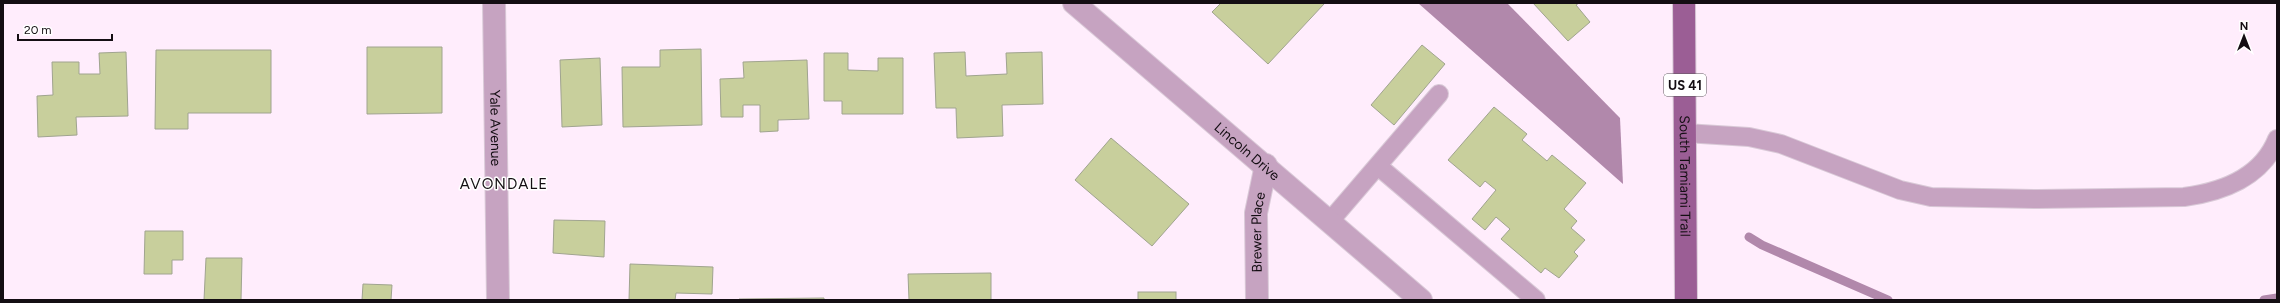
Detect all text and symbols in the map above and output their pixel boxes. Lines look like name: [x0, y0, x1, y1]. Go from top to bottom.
scale bar: [18, 16, 112, 42]
north arrow: [2224, 16, 2264, 56]
text: N: [2240, 20, 2248, 33]
text: 20 m: [24, 23, 52, 37]
road number: US 41: [1664, 74, 1706, 96]
street label: Yale Avenue: [487, 90, 505, 167]
street label: South Tamiami Trail: [1676, 115, 1694, 237]
street label: Lincoln Drive: [1211, 119, 1284, 184]
district label: AVONDALE: [460, 175, 548, 193]
street label: Brewer Place: [1248, 190, 1269, 273]

